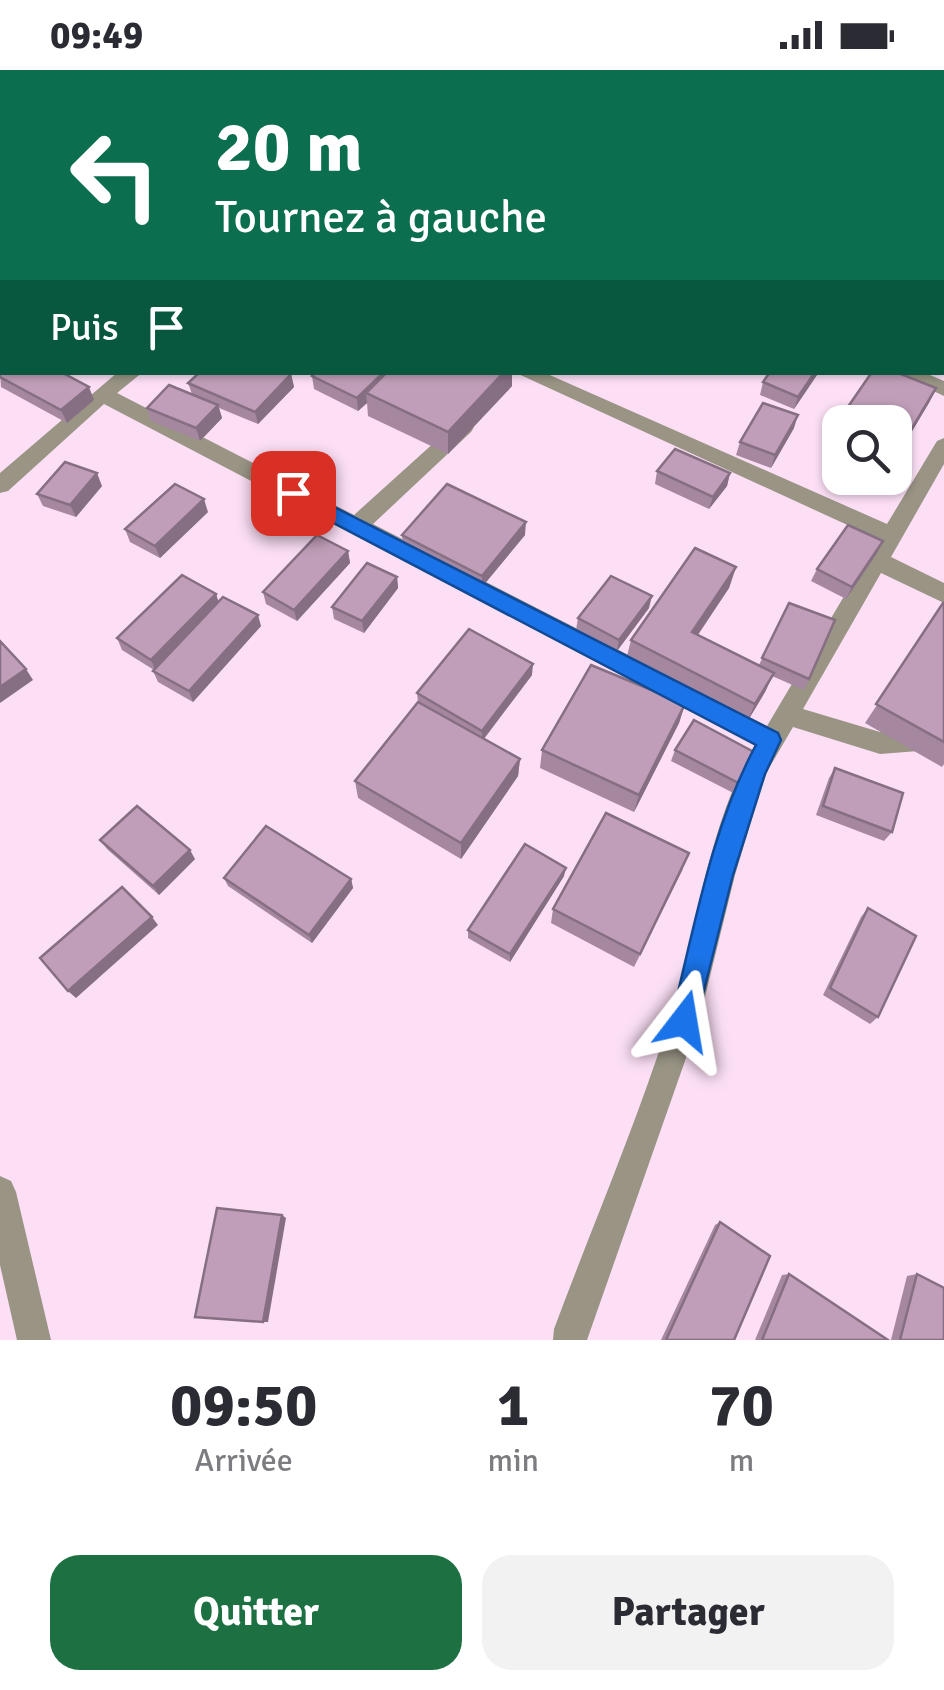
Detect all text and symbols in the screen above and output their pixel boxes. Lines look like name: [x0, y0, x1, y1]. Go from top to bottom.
text: 09:49: [50, 12, 143, 59]
text: 20 m: [215, 104, 363, 190]
icon: left: [50, 110, 180, 240]
text: Tournez à gauche: [215, 190, 547, 245]
icon: arrive: [139, 300, 194, 355]
text: Puis: [50, 304, 119, 351]
map controls: [822, 405, 912, 495]
button: search: [822, 405, 912, 495]
pin: [251, 451, 336, 536]
icon: arrive: [266, 466, 321, 521]
position arrow: [632, 969, 736, 1073]
text: 09:50: [170, 1369, 317, 1443]
text: 1: [497, 1369, 529, 1443]
text: 70: [709, 1369, 774, 1443]
text: Arrivée: [195, 1441, 293, 1480]
text: min: [487, 1441, 539, 1480]
text: m: [729, 1441, 754, 1480]
button: Quitter: [50, 1555, 462, 1670]
button: Partager: [482, 1555, 894, 1670]

